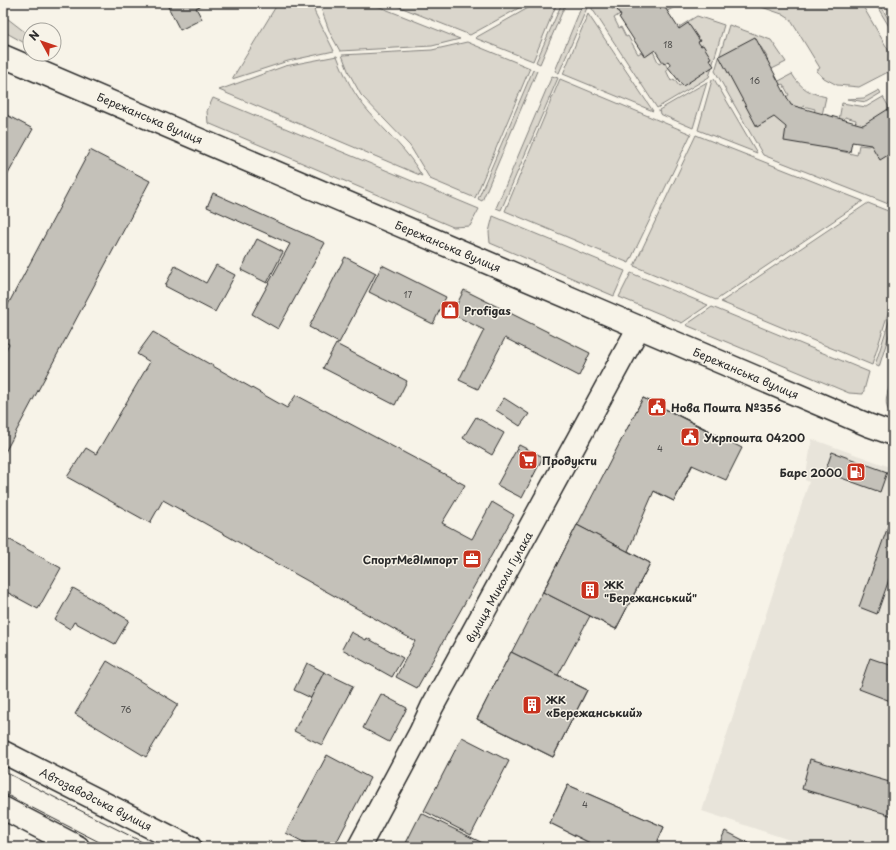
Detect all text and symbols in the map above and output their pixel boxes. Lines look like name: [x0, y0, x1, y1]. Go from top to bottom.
north arrow: [22, 22, 62, 62]
text: N: [25, 26, 43, 44]
house number: 18: [663, 37, 673, 51]
house number: 16: [750, 73, 760, 87]
street label: Бережанська вулиця: [94, 88, 206, 148]
street label: Бережанська вулиця: [392, 216, 504, 276]
house number: 17: [404, 287, 413, 301]
shop icon: Profigas: [439, 299, 461, 321]
place label: Profigas: [464, 302, 511, 319]
street label: Бережанська вулиця: [690, 343, 802, 403]
public building icon: Нова Пошта №356: [646, 396, 668, 418]
place label: Нова Пошта №356: [671, 399, 782, 416]
public building icon: Укрпошта 04200: [679, 426, 701, 448]
place label: Укрпошта 04200: [703, 429, 805, 446]
house number: 4: [657, 441, 663, 455]
supermarket icon: Продукти: [517, 449, 539, 471]
place label: Продукти: [542, 452, 597, 469]
fuel station icon: Барс 2000: [845, 461, 867, 483]
place label: Барс 2000: [780, 464, 842, 481]
street label: вулиця Миколи Гулака: [461, 528, 537, 646]
office icon: СпортМедІмпорт: [461, 548, 483, 570]
place label: СпортМедІмпорт: [363, 551, 458, 568]
place label: ЖК "Бережанський": [603, 576, 697, 606]
building icon: ЖК "Бережанський": [579, 579, 601, 601]
place label: ЖК «Бережанський»: [545, 691, 643, 721]
building icon: ЖК «Бережанський»: [521, 694, 543, 716]
house number: 76: [121, 702, 131, 716]
street label: Автозаводська вулиця: [37, 763, 155, 835]
house number: 4: [582, 797, 588, 811]

